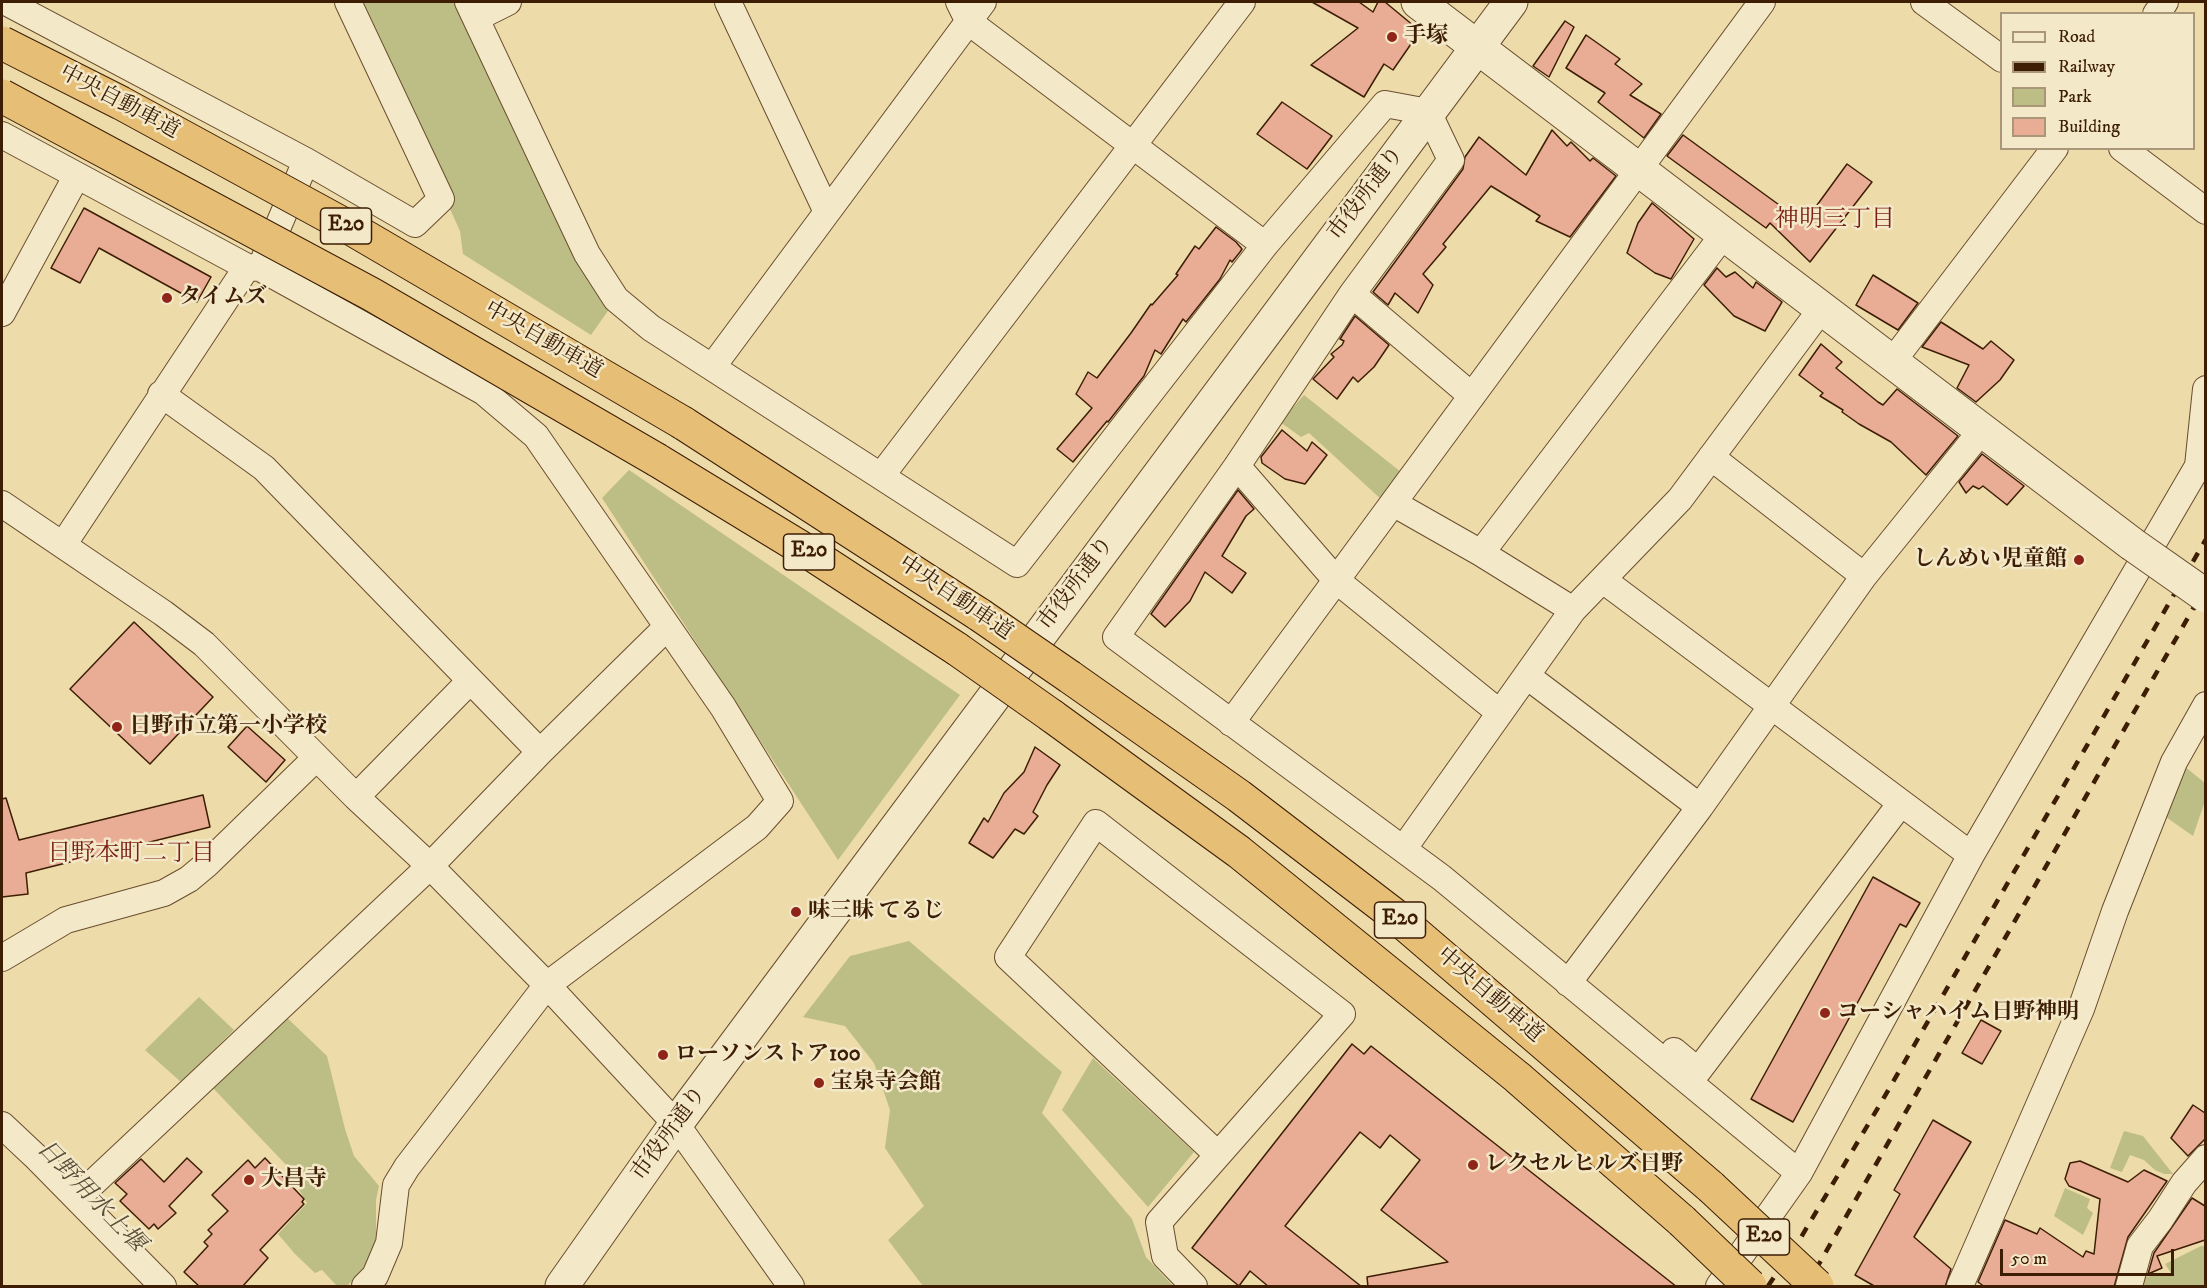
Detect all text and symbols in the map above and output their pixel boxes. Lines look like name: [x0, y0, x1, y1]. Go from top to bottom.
legend: [2000, 12, 2195, 150]
place label: 手塚: [1404, 24, 1448, 50]
text: Road: [2058, 26, 2095, 48]
marker: 手塚: [1385, 30, 1399, 44]
text: Railway: [2058, 56, 2115, 78]
street label: 中央自動車道: [55, 60, 183, 146]
text: Park: [2058, 86, 2092, 108]
text: Building: [2058, 116, 2120, 138]
street label: 市役所通り: [1323, 142, 1411, 246]
district label: 神明三丁目: [1775, 207, 1895, 235]
road number: E20: [320, 208, 372, 244]
place label: タイムズ: [179, 285, 267, 311]
marker: タイムズ: [160, 291, 174, 305]
street label: 中央自動車道: [479, 297, 607, 385]
street label: 市役所通り: [1033, 532, 1121, 636]
road number: E20: [784, 534, 834, 570]
place label: しんめい児童館: [1913, 547, 2067, 573]
street label: 中央自動車道: [893, 551, 1017, 647]
marker: しんめい児童館: [2072, 553, 2086, 567]
place label: 日野市立第一小学校: [129, 714, 327, 740]
marker: 日野市立第一小学校: [110, 720, 124, 734]
district label: 日野本町二丁目: [47, 841, 215, 869]
place label: 味三昧 てるじ: [808, 899, 945, 925]
road number: E20: [1374, 902, 1426, 938]
marker: 味三昧 てるじ: [789, 905, 803, 919]
street label: 中央自動車道: [1431, 943, 1547, 1049]
place label: コーシャハイム日野神明: [1837, 1000, 2079, 1026]
marker: コーシャハイム日野神明: [1818, 1006, 1832, 1020]
place label: ローソンストア100: [675, 1042, 861, 1068]
marker: ローソンストア100: [656, 1048, 670, 1062]
place label: 宝泉寺会館: [831, 1070, 941, 1096]
marker: 宝泉寺会館: [812, 1076, 826, 1090]
street label: 市役所通り: [627, 1082, 713, 1186]
water label: 日野用水上堰: [30, 1135, 150, 1259]
place label: レクセルヒルズ日野: [1485, 1152, 1683, 1178]
marker: レクセルヒルズ日野: [1466, 1158, 1480, 1172]
place label: 大昌寺: [261, 1167, 327, 1193]
marker: 大昌寺: [242, 1173, 256, 1187]
road number: E20: [1738, 1219, 1790, 1255]
scale bar: [2003, 1237, 2177, 1275]
text: 50 m: [2011, 1248, 2047, 1270]

